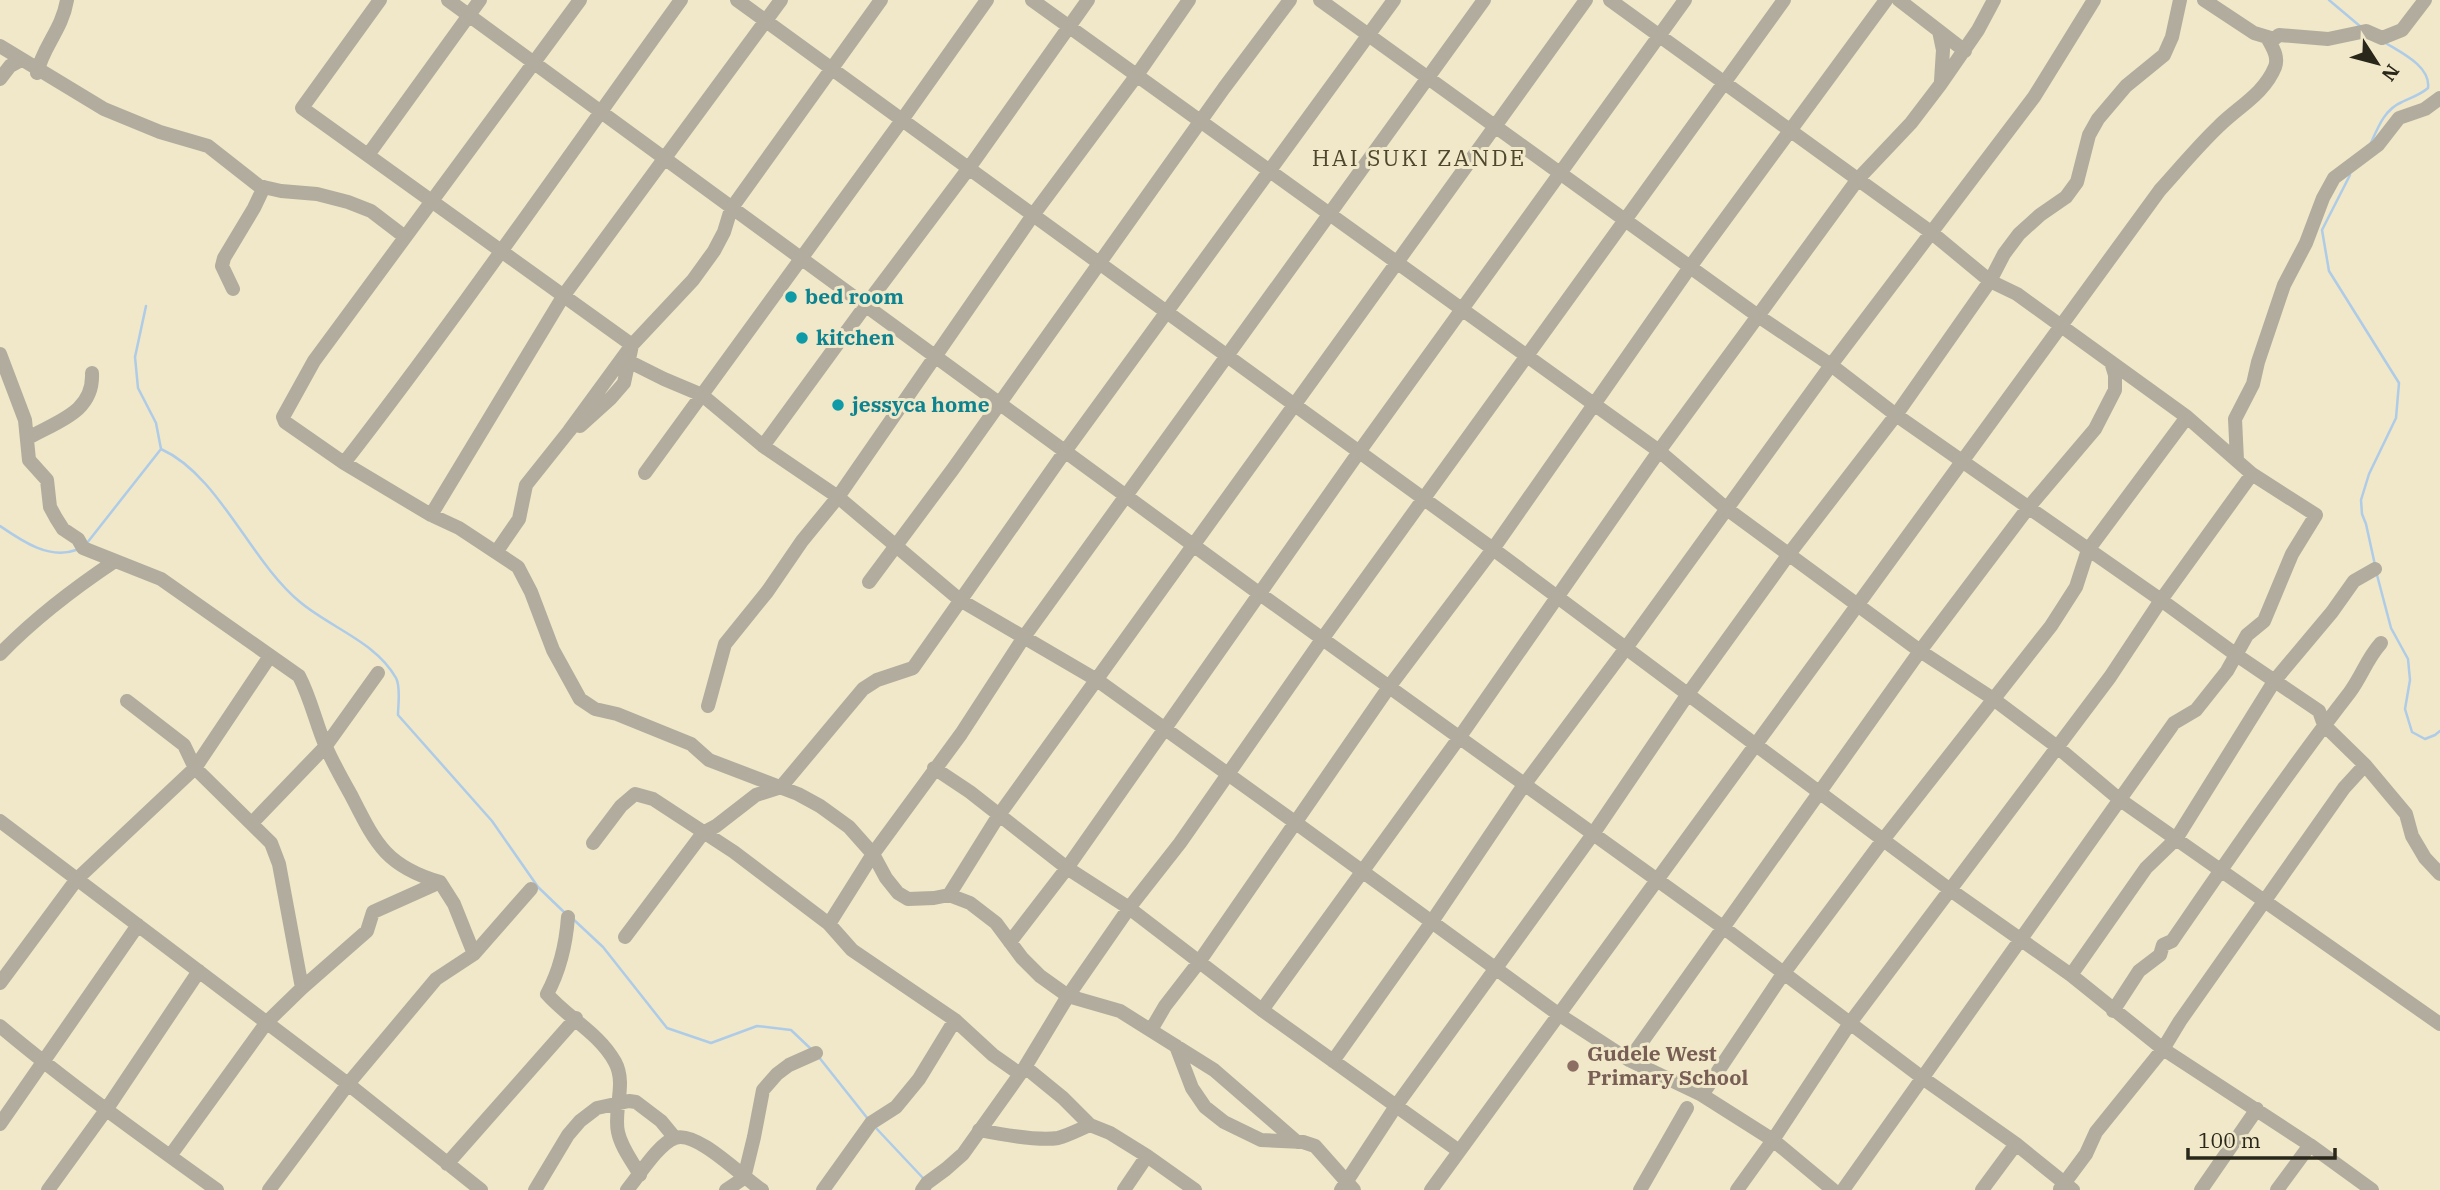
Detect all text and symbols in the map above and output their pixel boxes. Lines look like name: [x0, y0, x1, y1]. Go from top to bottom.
north arrow: [2342, 28, 2412, 98]
text: N: [2377, 60, 2405, 86]
district label: HAI SUKI ZANDE: [1312, 142, 1526, 172]
place label: bed room: [805, 282, 904, 310]
marker: bed room: [783, 289, 799, 305]
place label: kitchen: [816, 323, 895, 351]
marker: kitchen: [794, 330, 810, 346]
place label: jessyca home: [850, 390, 990, 418]
marker: jessyca home: [830, 397, 846, 413]
place label: Gudele West Primary School: [1587, 1039, 1748, 1091]
marker: Gudele West Primary School: [1565, 1058, 1581, 1074]
scale bar: [2188, 1116, 2335, 1160]
text: 100 m: [2198, 1126, 2261, 1154]

